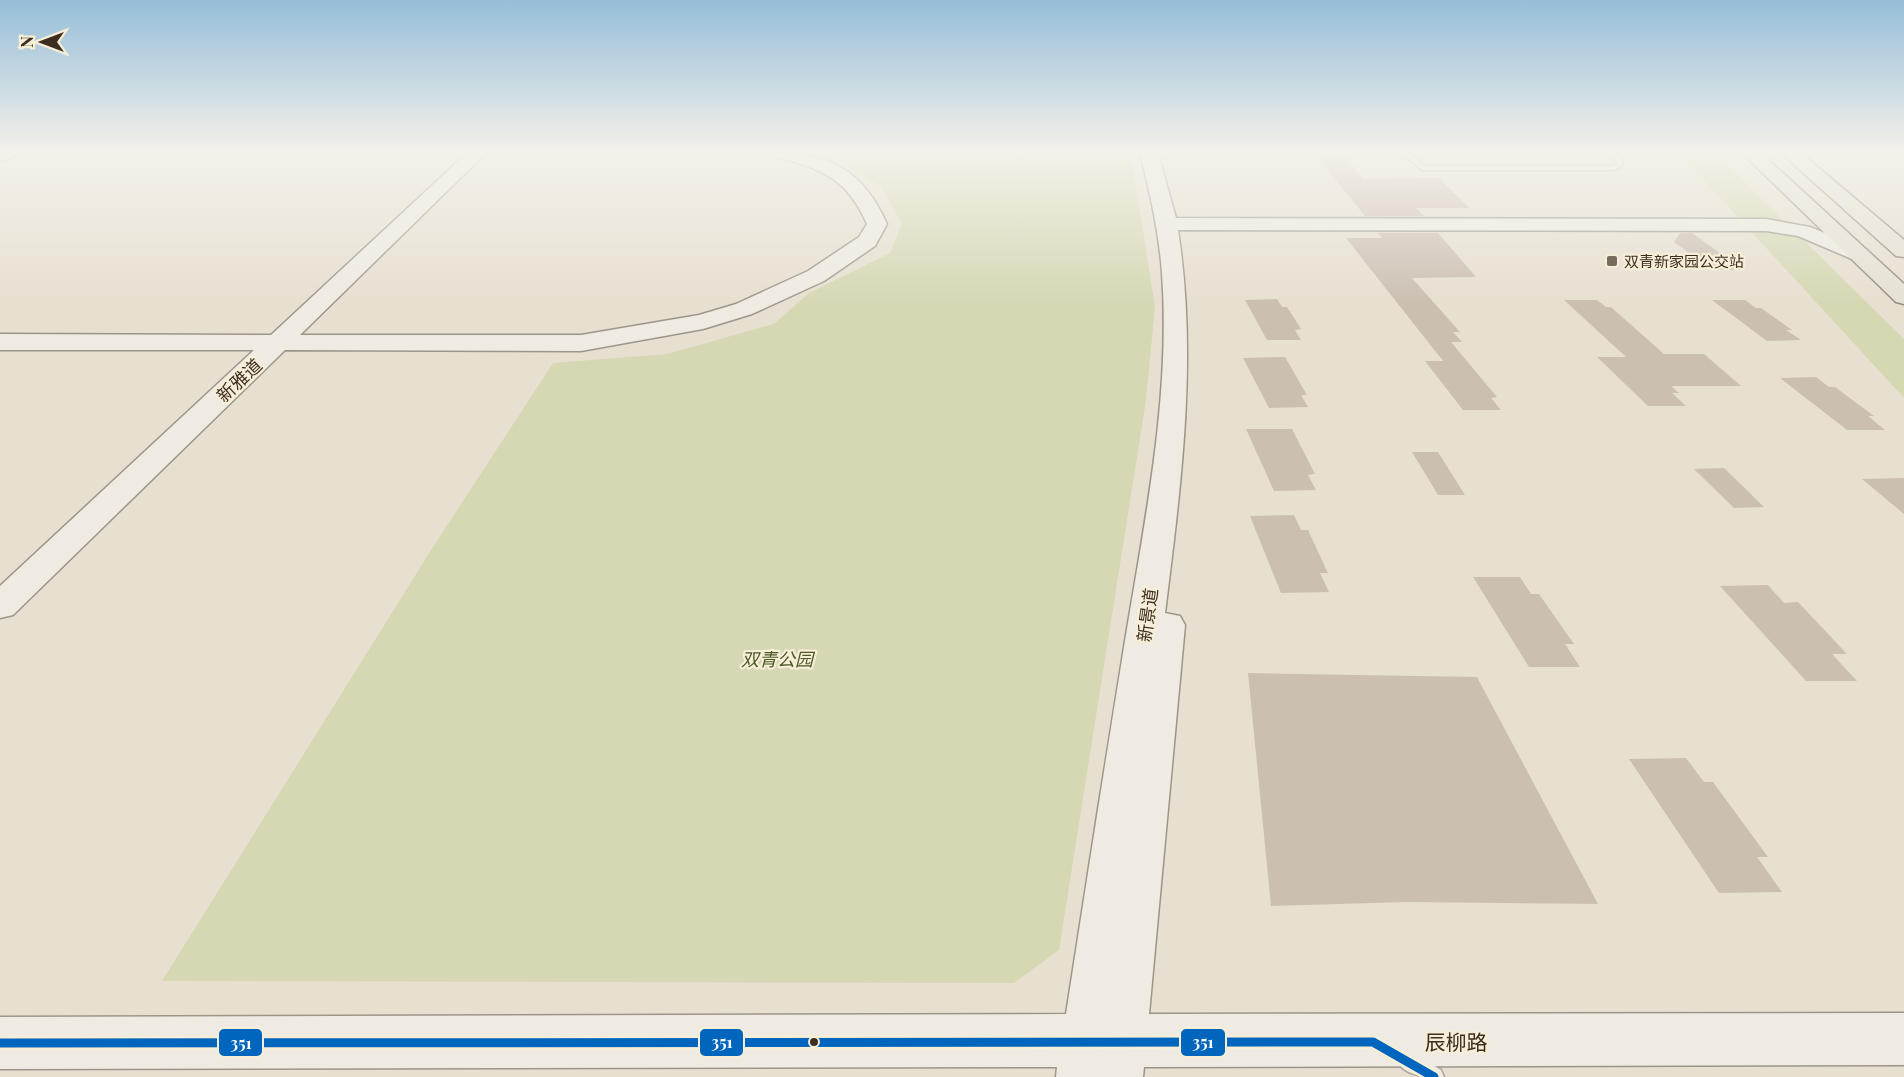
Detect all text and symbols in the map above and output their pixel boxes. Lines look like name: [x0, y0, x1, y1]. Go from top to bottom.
north arrow: [12, 12, 72, 72]
text: N: [16, 36, 37, 48]
place label: 双青新家园公交站: [1624, 251, 1744, 271]
marker: 双青新家园公交站: [1605, 254, 1619, 268]
street label: 新雅道: [211, 353, 267, 407]
street label: 新景道: [1131, 587, 1163, 643]
park label: 双青公园: [741, 647, 816, 671]
street label: 辰柳路: [1425, 1027, 1488, 1055]
line badge: 351: [218, 1028, 263, 1057]
line badge: 351: [699, 1028, 744, 1057]
line badge: 351: [1180, 1028, 1226, 1057]
text: 351: [711, 1031, 733, 1052]
text: 351: [1192, 1031, 1214, 1052]
text: 351: [230, 1032, 252, 1053]
unlabelled marker: [808, 1036, 820, 1048]

